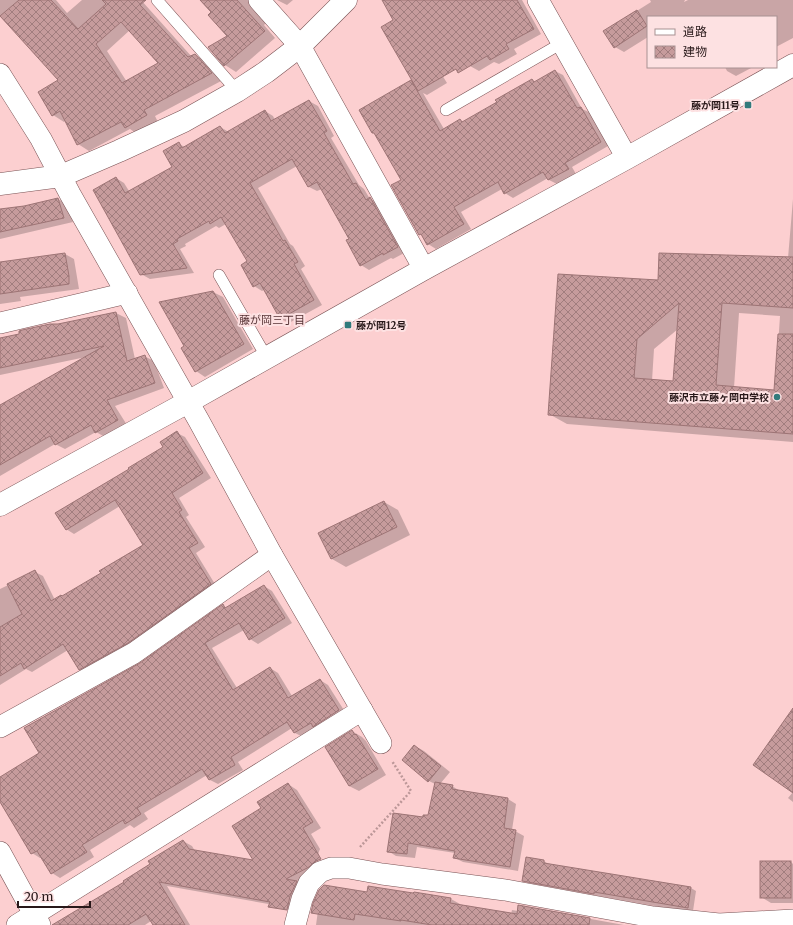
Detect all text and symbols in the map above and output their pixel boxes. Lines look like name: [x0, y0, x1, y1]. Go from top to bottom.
legend: [647, 16, 777, 68]
text: 道路: [683, 24, 707, 39]
text: 建物: [683, 44, 707, 59]
place label: 藤が岡11号: [691, 99, 740, 112]
marker: 藤が岡11号: [743, 100, 753, 110]
district label: 藤が岡三丁目: [239, 313, 305, 327]
place label: 藤が岡12号: [356, 319, 406, 332]
marker: 藤が岡12号: [343, 320, 353, 330]
place label: 藤沢市立藤ヶ岡中学校: [669, 391, 769, 404]
marker: 藤沢市立藤ヶ岡中学校: [772, 392, 782, 402]
scale bar: [18, 883, 90, 909]
text: 20 m: [24, 889, 53, 904]

